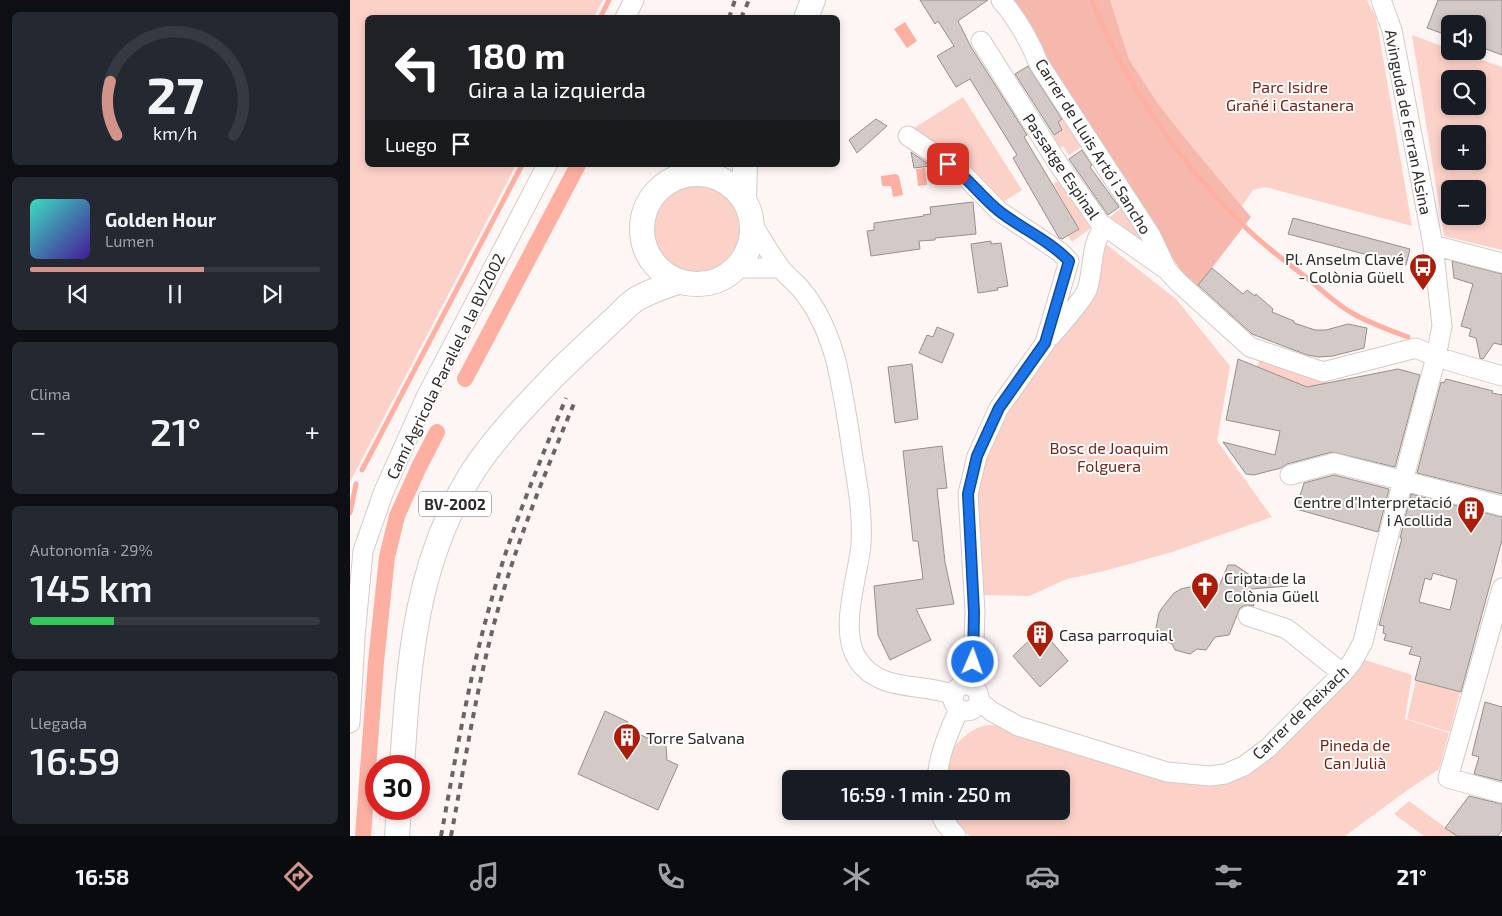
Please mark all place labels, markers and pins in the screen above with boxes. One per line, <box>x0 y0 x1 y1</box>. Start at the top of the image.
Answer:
pin <box>927 143 969 185</box>
place label: Pl. Anselm Clavé - Colònia Güell <box>1285 249 1404 286</box>
bus stop icon: Pl. Anselm Clavé - Colònia Güell <box>1408 252 1438 291</box>
place label: Centre d'Interpretació i Acollida <box>1294 492 1452 529</box>
building icon: Centre d'Interpretació i Acollida <box>1456 495 1486 534</box>
place label: Cripta de la Colònia Güell <box>1224 568 1319 605</box>
church icon: Cripta de la Colònia Güell <box>1190 571 1220 610</box>
building icon: Casa parroquial <box>1025 619 1055 658</box>
place label: Casa parroquial <box>1059 625 1173 644</box>
building icon: Torre Salvana <box>612 722 642 761</box>
place label: Torre Salvana <box>646 728 745 747</box>

